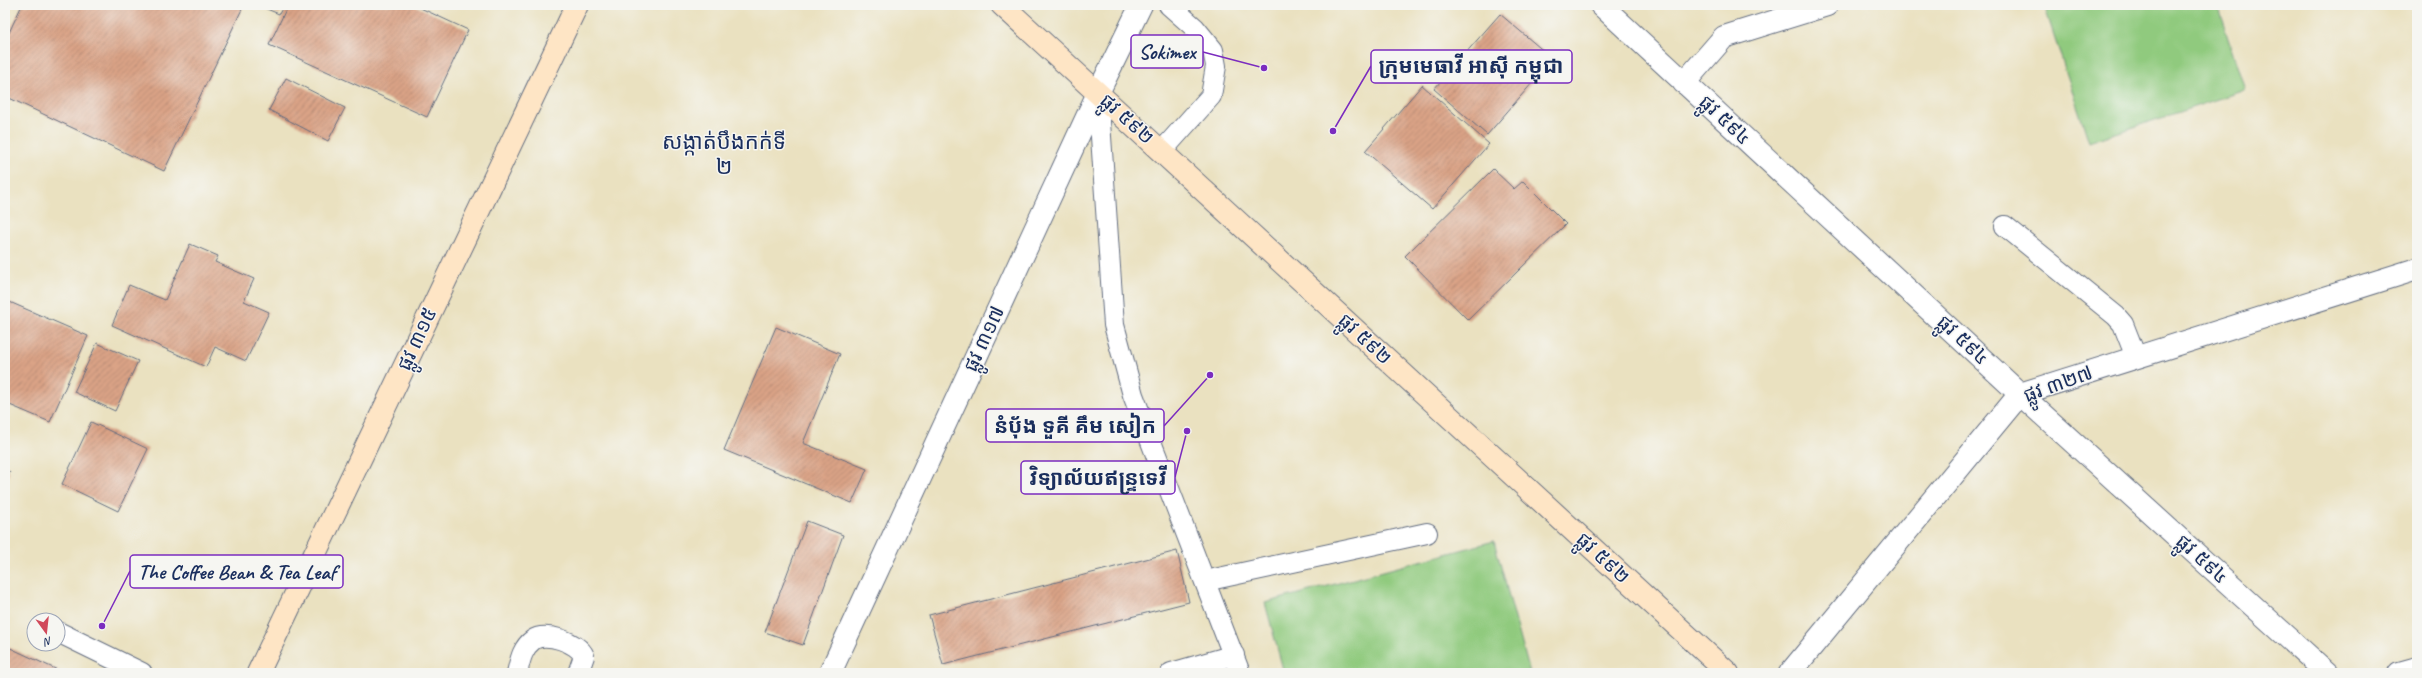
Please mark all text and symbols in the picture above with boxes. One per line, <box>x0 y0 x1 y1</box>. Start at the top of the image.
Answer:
callout: Sokimex <box>1131 35 1203 68</box>
text: Sokimex <box>1139 39 1197 65</box>
callout: ក្រុមមេធាវី អាស៊ី កម្ពុជា <box>1371 50 1572 83</box>
text: ក្រុមមេធាវី អាស៊ី កម្ពុជា <box>1379 52 1563 84</box>
street label: ផ្លូវ ៥៩២ <box>1091 88 1159 154</box>
street label: ផ្លូវ ៥៩៤ <box>1690 90 1756 155</box>
district label: សង្កាត់បឹងកក់ទី ២ <box>662 128 786 181</box>
street label: ផ្លូវ ៣១៧ <box>958 302 1015 378</box>
street label: ផ្លូវ ៣១៥ <box>392 303 448 377</box>
street label: ផ្លូវ ៥៩២ <box>1329 308 1397 374</box>
street label: ផ្លូវ ៥៩៤ <box>1928 310 1994 375</box>
street label: ផ្លូវ ៣២៧ <box>2020 360 2098 414</box>
callout: នំប៉័ង ទួគី គឹម សៀក <box>986 409 1164 442</box>
text: នំប៉័ង ទួគី គឹម សៀក <box>994 412 1156 439</box>
callout: វិទ្យាល័យឥន្រ្ទទេវី <box>1021 461 1175 494</box>
text: វិទ្យាល័យឥន្រ្ទទេវី <box>1029 464 1167 495</box>
street label: ផ្លូវ ៥៩២ <box>1567 527 1635 593</box>
street label: ផ្លូវ ៥៩៤ <box>2167 529 2233 593</box>
callout: The Coffee Bean & Tea Leaf <box>130 555 343 588</box>
text: The Coffee Bean & Tea Leaf <box>138 559 341 585</box>
north arrow <box>26 612 66 652</box>
text: N <box>41 634 54 650</box>

